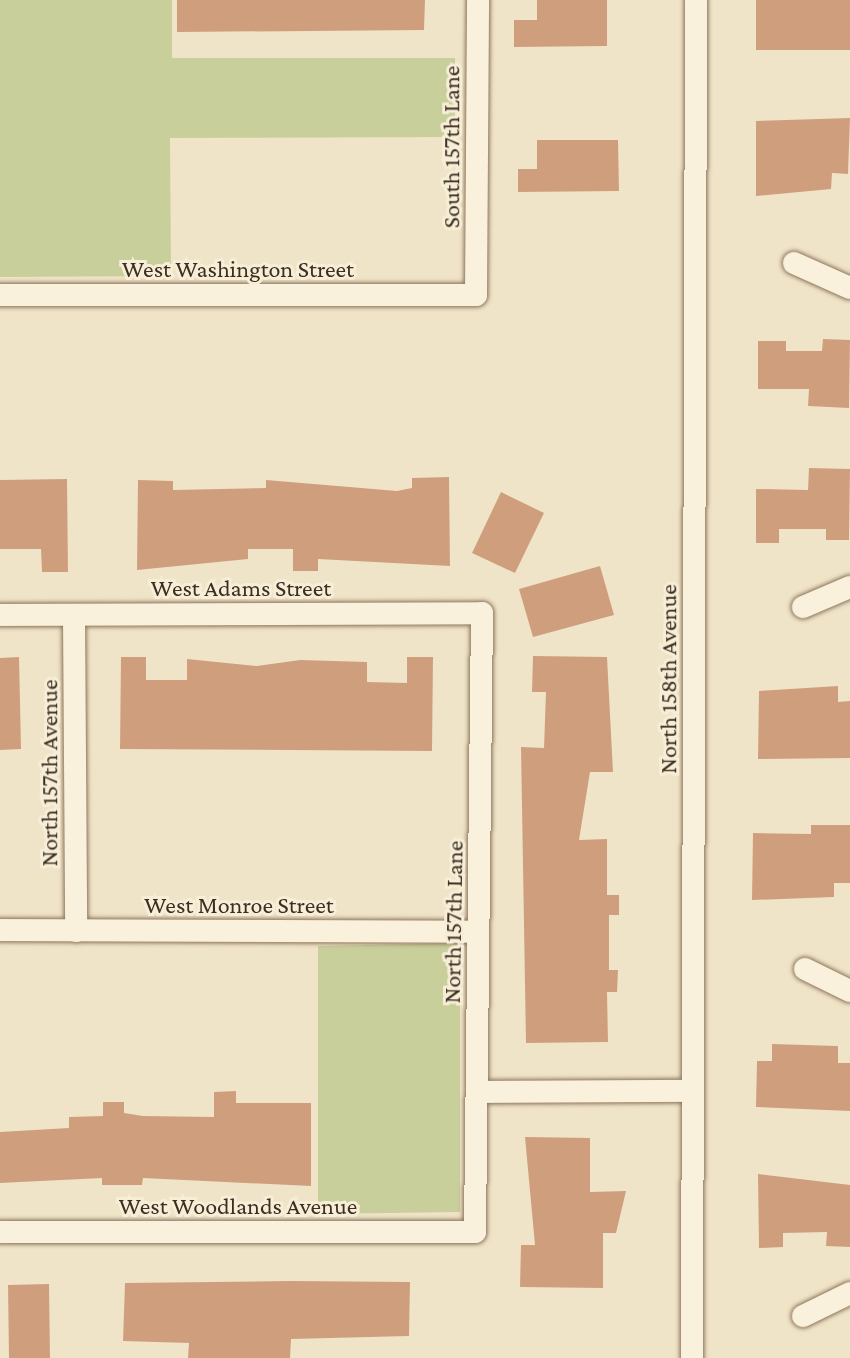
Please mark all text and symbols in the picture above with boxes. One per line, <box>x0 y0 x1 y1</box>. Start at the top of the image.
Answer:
street label: South 157th Lane <box>437 66 465 228</box>
street label: West Washington Street <box>122 255 354 283</box>
street label: West Adams Street <box>151 574 331 602</box>
street label: North 158th Avenue <box>654 584 682 774</box>
street label: North 157th Avenue <box>35 680 63 866</box>
street label: North 157th Lane <box>437 840 469 1004</box>
street label: West Monroe Street <box>144 891 334 919</box>
street label: West Woodlands Avenue <box>119 1192 357 1220</box>

